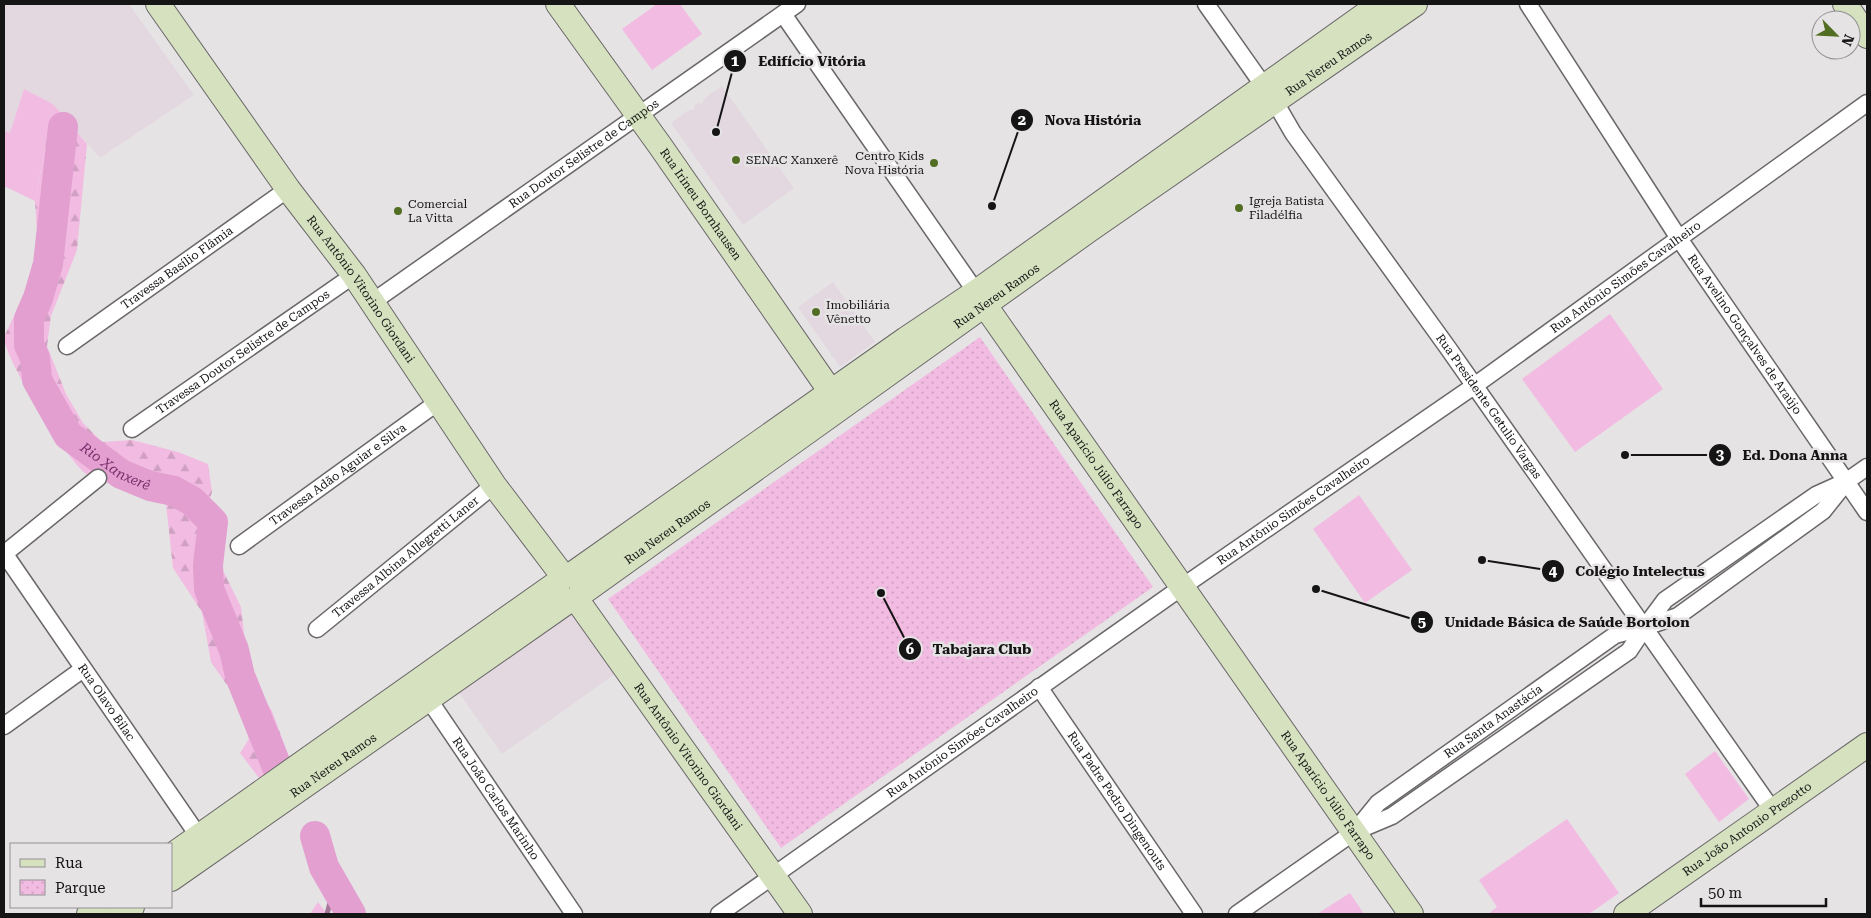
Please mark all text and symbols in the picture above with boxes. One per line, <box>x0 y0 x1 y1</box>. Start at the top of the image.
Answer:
north arrow <box>1811 10 1861 60</box>
street label: Rua Nereu Ramos <box>1283 29 1375 99</box>
text: N <box>1838 32 1857 49</box>
callout: Edifício Vitória <box>723 46 876 75</box>
text: 1 <box>731 52 740 70</box>
text: Edifício Vitória <box>758 53 867 69</box>
street label: Rua Doutor Selistre de Campos <box>506 96 662 211</box>
callout: Nova História <box>1010 105 1151 134</box>
text: 2 <box>1018 111 1026 129</box>
text: Nova História <box>1045 112 1142 128</box>
street label: Rua Irineu Bornhausen <box>657 146 745 263</box>
place label: Centro Kids Nova História <box>845 149 924 177</box>
place label: SENAC Xanxerê <box>746 153 839 167</box>
marker: SENAC Xanxerê <box>730 154 742 166</box>
marker: Centro Kids Nova História <box>928 157 940 169</box>
place label: Igreja Batista Filadélfia <box>1249 194 1325 222</box>
place label: Comercial La Vitta <box>408 197 467 225</box>
marker: Igreja Batista Filadélfia <box>1233 202 1245 214</box>
marker: Comercial La Vitta <box>392 205 404 217</box>
street label: Rua Antônio Vitorino Giordani <box>304 213 418 366</box>
street label: Rua Antônio Simões Cavalheiro <box>1547 218 1703 336</box>
street label: Travessa Basílio Flâmia <box>118 223 236 312</box>
street label: Rua Avelino Gonçalves de Araújo <box>1685 251 1805 417</box>
street label: Rua Nereu Ramos <box>951 261 1042 331</box>
street label: Travessa Doutor Selistre de Campos <box>154 287 333 417</box>
place label: Imobiliária Vênetto <box>826 298 890 326</box>
marker: Imobiliária Vênetto <box>810 306 822 318</box>
street label: Rua Presidente Getulio Vargas <box>1433 331 1545 482</box>
street label: Rua Aparício Júlio Farrapo <box>1046 397 1146 532</box>
street label: Travessa Adão Aguiar e Silva <box>267 420 409 529</box>
water label: Rio Xanxerê <box>77 438 153 493</box>
callout: Ed. Dona Anna <box>1707 440 1857 469</box>
text: 3 <box>1716 446 1725 464</box>
text: Ed. Dona Anna <box>1742 447 1848 463</box>
street label: Rua Antônio Simões Cavalheiro <box>1214 453 1372 568</box>
street label: Travessa Albina Allegretti Laner <box>329 493 481 621</box>
street label: Rua Nereu Ramos <box>622 496 713 567</box>
callout: Colégio Intelectus <box>1540 557 1715 586</box>
text: 4 <box>1549 562 1558 580</box>
text: Colégio Intelectus <box>1575 563 1705 579</box>
callout: Unidade Básica de Saúde Bortolon <box>1409 607 1699 636</box>
text: 5 <box>1418 613 1426 631</box>
text: Unidade Básica de Saúde Bortolon <box>1444 614 1690 630</box>
callout: Tabajara Club <box>898 635 1042 664</box>
text: 6 <box>906 640 915 658</box>
text: Tabajara Club <box>933 641 1031 657</box>
street label: Rua Olavo Bilac <box>75 661 138 744</box>
street label: Rua Antônio Vitorino Giordani <box>631 680 745 833</box>
street label: Rua Santa Anastácia <box>1441 681 1545 761</box>
street label: Rua Antônio Simões Cavalheiro <box>884 684 1041 800</box>
street label: Rua Aparício Júlio Farrapo <box>1278 728 1378 863</box>
street label: Rua Padre Pedro Dingenouts <box>1065 729 1169 873</box>
street label: Rua Nereu Ramos <box>287 730 379 800</box>
street label: Rua João Carlos Marinho <box>449 735 542 863</box>
street label: Rua João Antonio Prezotto <box>1680 779 1814 879</box>
legend <box>10 843 172 908</box>
text: Rua <box>55 854 83 872</box>
scale bar <box>1701 876 1826 908</box>
text: Parque <box>55 879 106 897</box>
text: 50 m <box>1708 884 1743 902</box>

